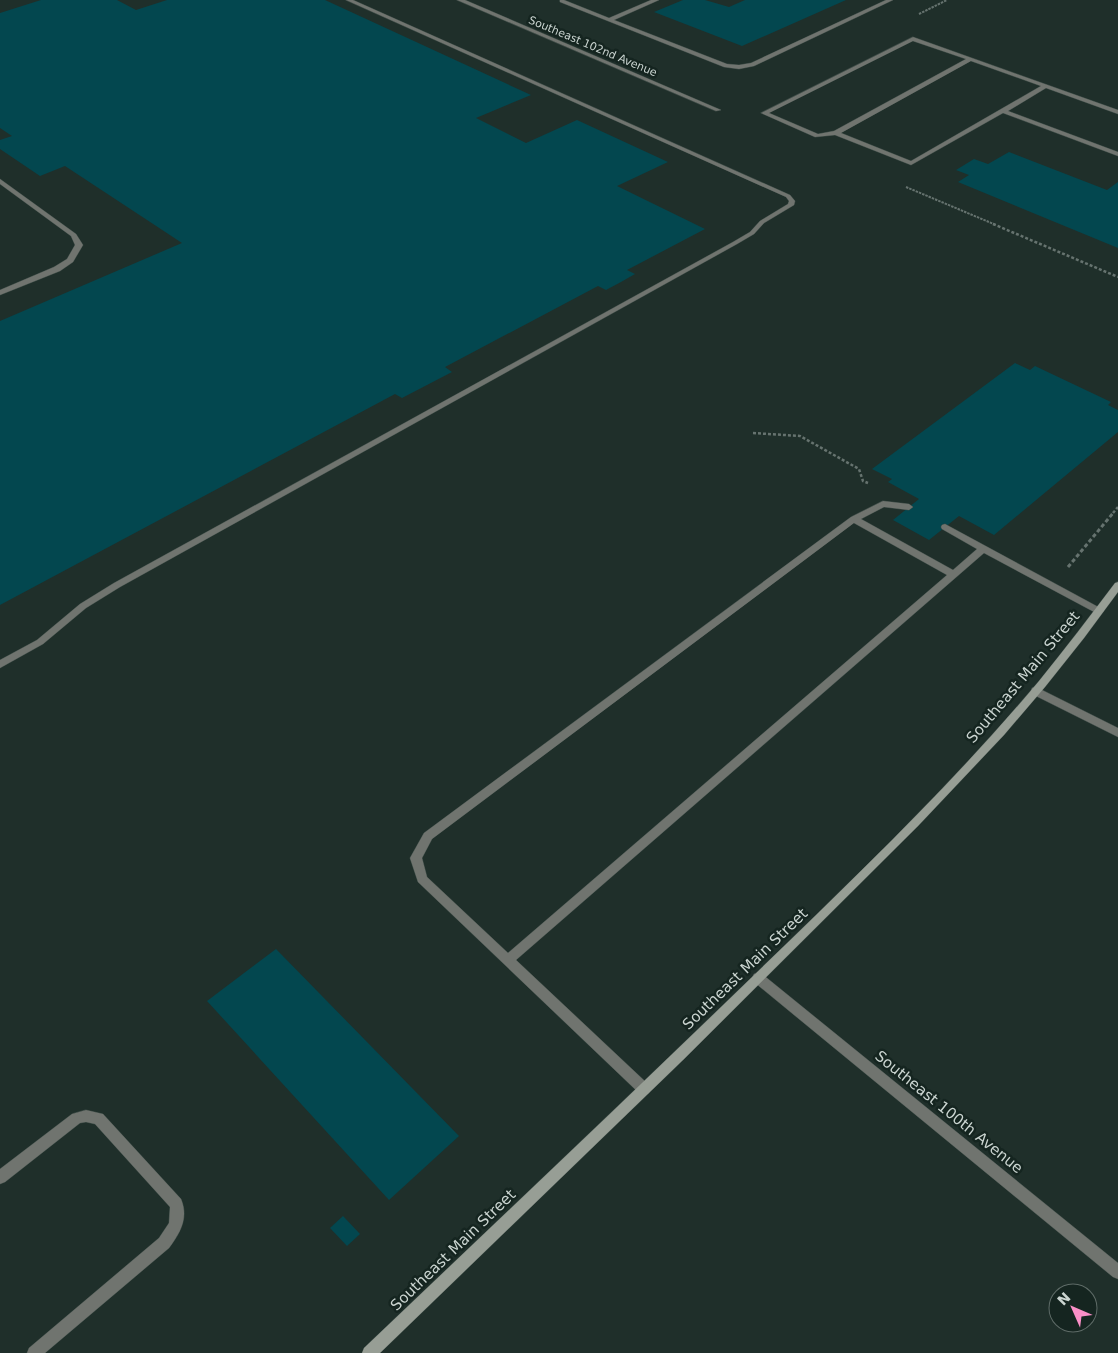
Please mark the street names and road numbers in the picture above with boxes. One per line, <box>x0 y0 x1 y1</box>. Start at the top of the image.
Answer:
street label: Southeast 102nd Avenue <box>527 13 659 80</box>
street label: Southeast Main Street <box>963 607 1084 747</box>
street label: Southeast Main Street <box>679 905 811 1033</box>
street label: Southeast 100th Avenue <box>871 1047 1027 1177</box>
street label: Southeast Main Street <box>387 1186 519 1314</box>

